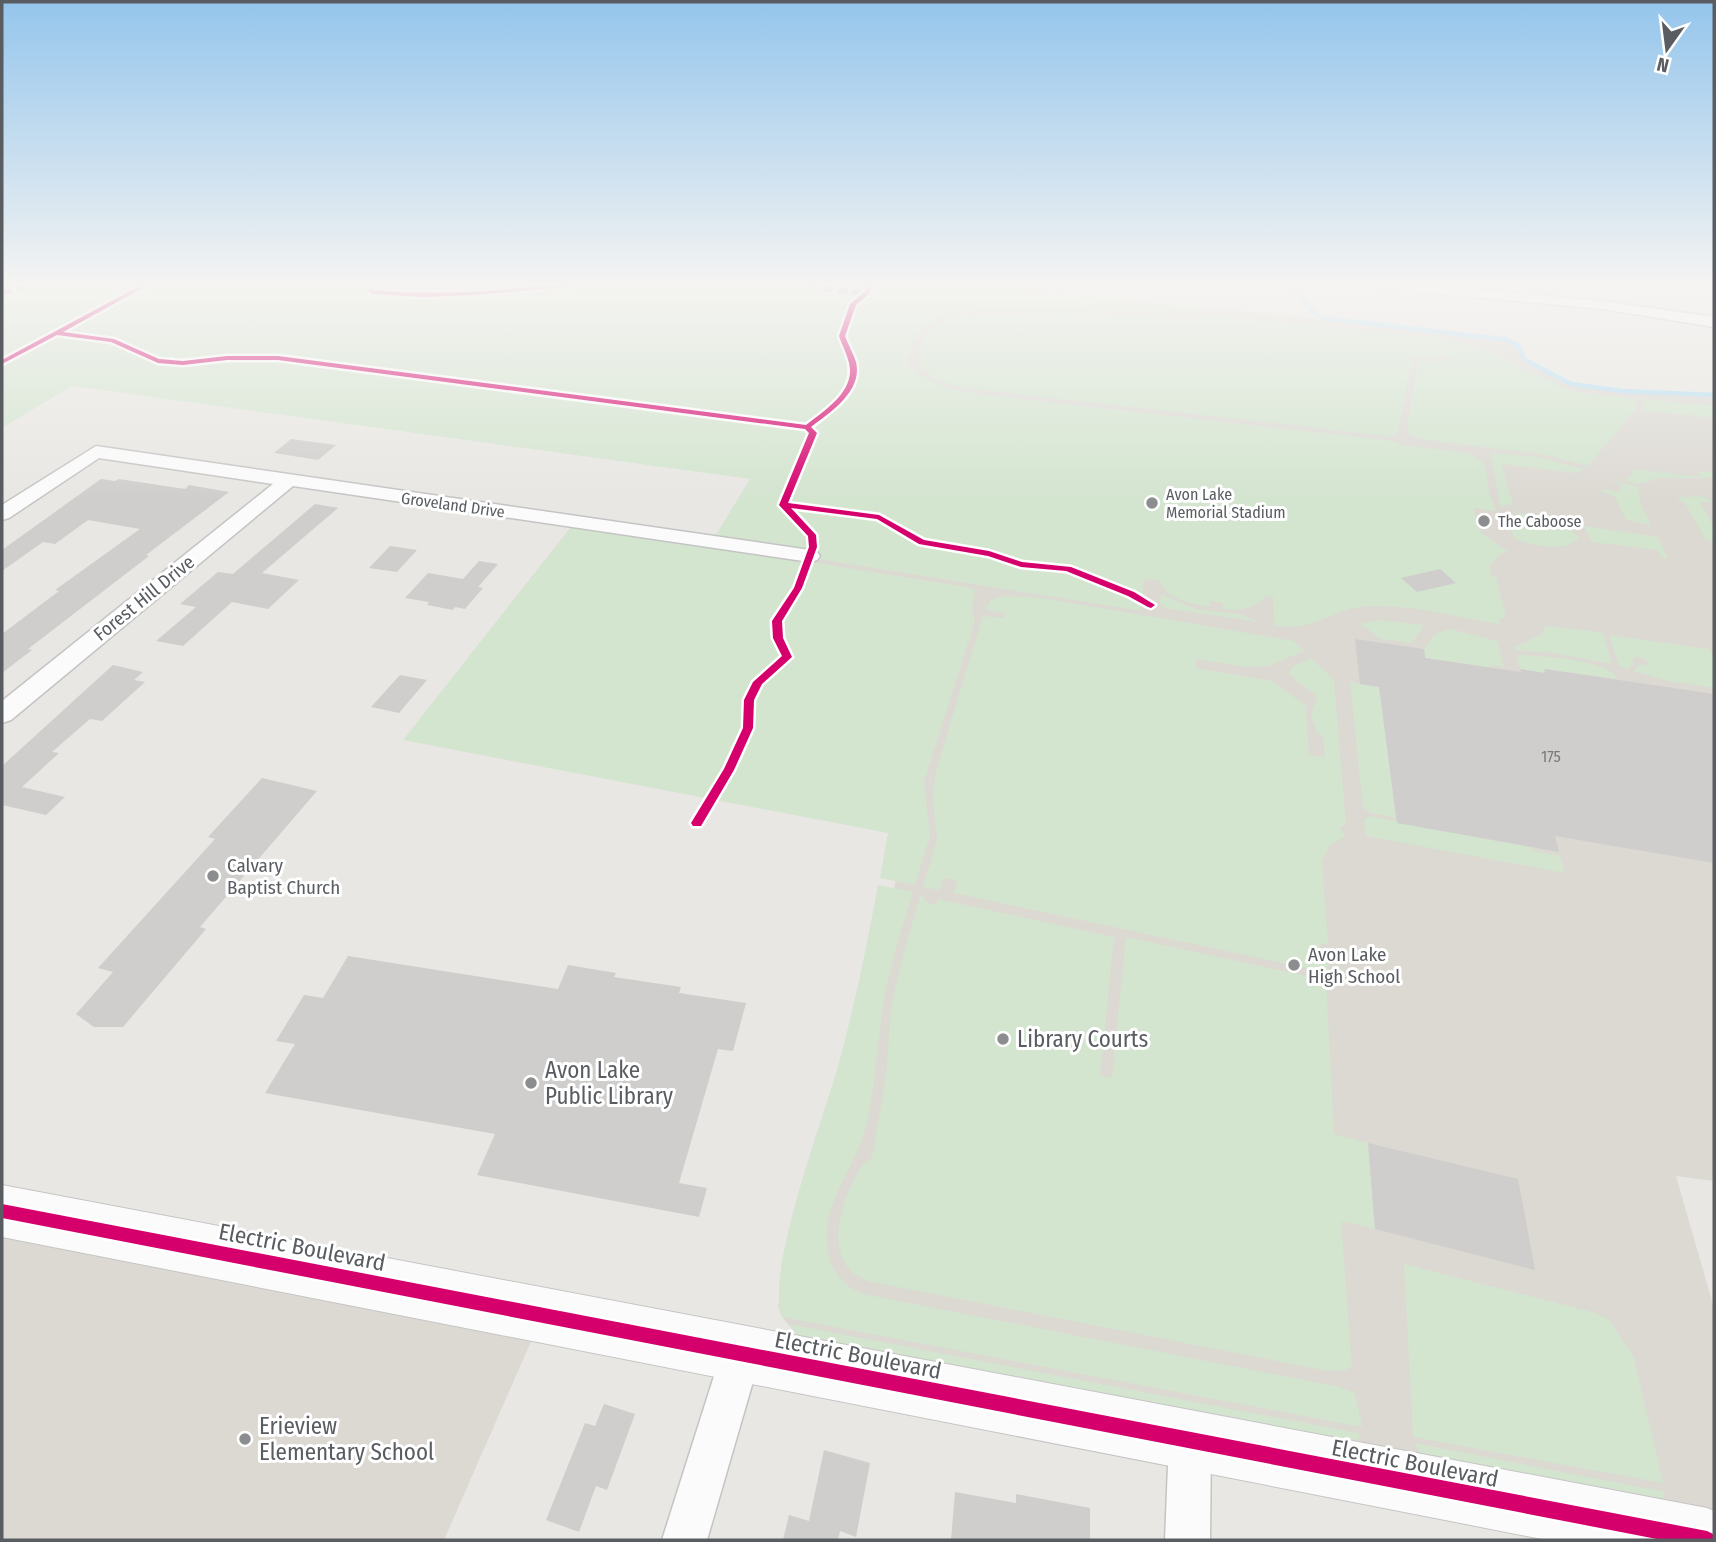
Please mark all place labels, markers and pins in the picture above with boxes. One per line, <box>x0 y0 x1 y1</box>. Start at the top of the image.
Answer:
place label: Avon Lake Memorial Stadium <box>1166 485 1285 522</box>
marker: Avon Lake Memorial Stadium <box>1144 495 1160 511</box>
place label: The Caboose <box>1498 512 1581 531</box>
marker: The Caboose <box>1476 513 1492 529</box>
place label: Calvary Baptist Church <box>227 854 340 899</box>
marker: Calvary Baptist Church <box>205 868 221 884</box>
place label: Avon Lake High School <box>1308 943 1400 988</box>
marker: Avon Lake High School <box>1286 957 1302 973</box>
place label: Library Courts <box>1017 1025 1148 1053</box>
marker: Library Courts <box>995 1031 1011 1047</box>
place label: Avon Lake Public Library <box>545 1056 674 1110</box>
marker: Avon Lake Public Library <box>523 1075 539 1091</box>
place label: Erieview Elementary School <box>259 1412 434 1466</box>
marker: Erieview Elementary School <box>237 1431 253 1447</box>

